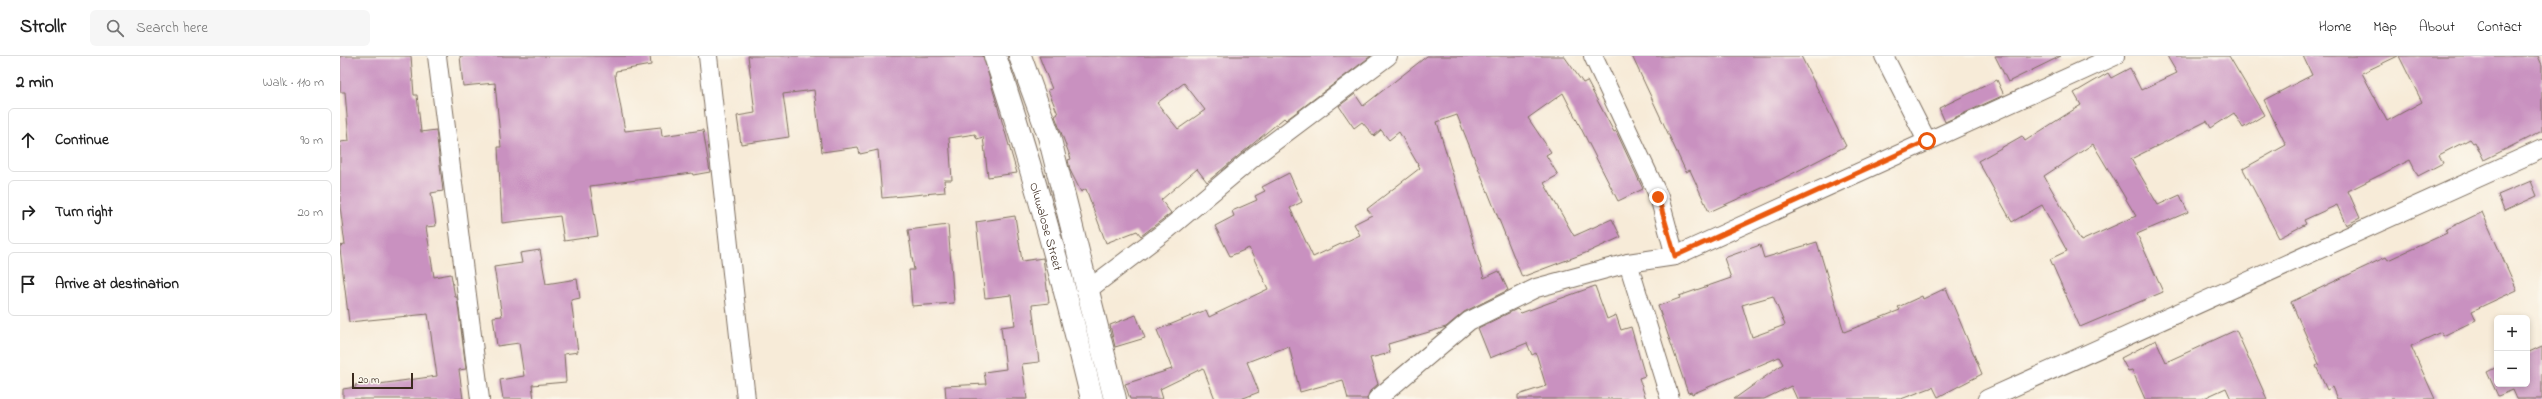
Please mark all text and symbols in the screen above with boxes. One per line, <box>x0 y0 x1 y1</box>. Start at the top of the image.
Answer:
search box <box>90 10 370 46</box>
text: Strollr <box>20 14 66 41</box>
icon: search <box>104 17 126 39</box>
text: Search here <box>136 17 208 39</box>
text: Home <box>2319 17 2351 38</box>
text: Map <box>2373 17 2397 38</box>
text: About <box>2419 17 2455 38</box>
text: Contact <box>2477 17 2522 38</box>
text: 2 min <box>16 70 53 95</box>
text: Walk · 110 m <box>263 73 324 92</box>
icon: ahead <box>17 129 39 151</box>
text: Continue <box>55 129 109 151</box>
text: 90 m <box>300 131 323 150</box>
route start <box>1918 132 1936 150</box>
street label: Oluwalose Street <box>1024 180 1067 274</box>
route end <box>1649 188 1667 206</box>
icon: right <box>17 201 39 223</box>
text: Turn right <box>55 201 113 223</box>
text: 20 m <box>298 203 323 222</box>
icon: arrive <box>17 273 39 295</box>
text: Arrive at destination <box>55 273 179 295</box>
map controls <box>2494 315 2530 387</box>
button: + <box>2494 315 2530 351</box>
button: − <box>2494 351 2530 387</box>
scale bar <box>352 371 413 390</box>
text: 20 m <box>358 372 380 388</box>

